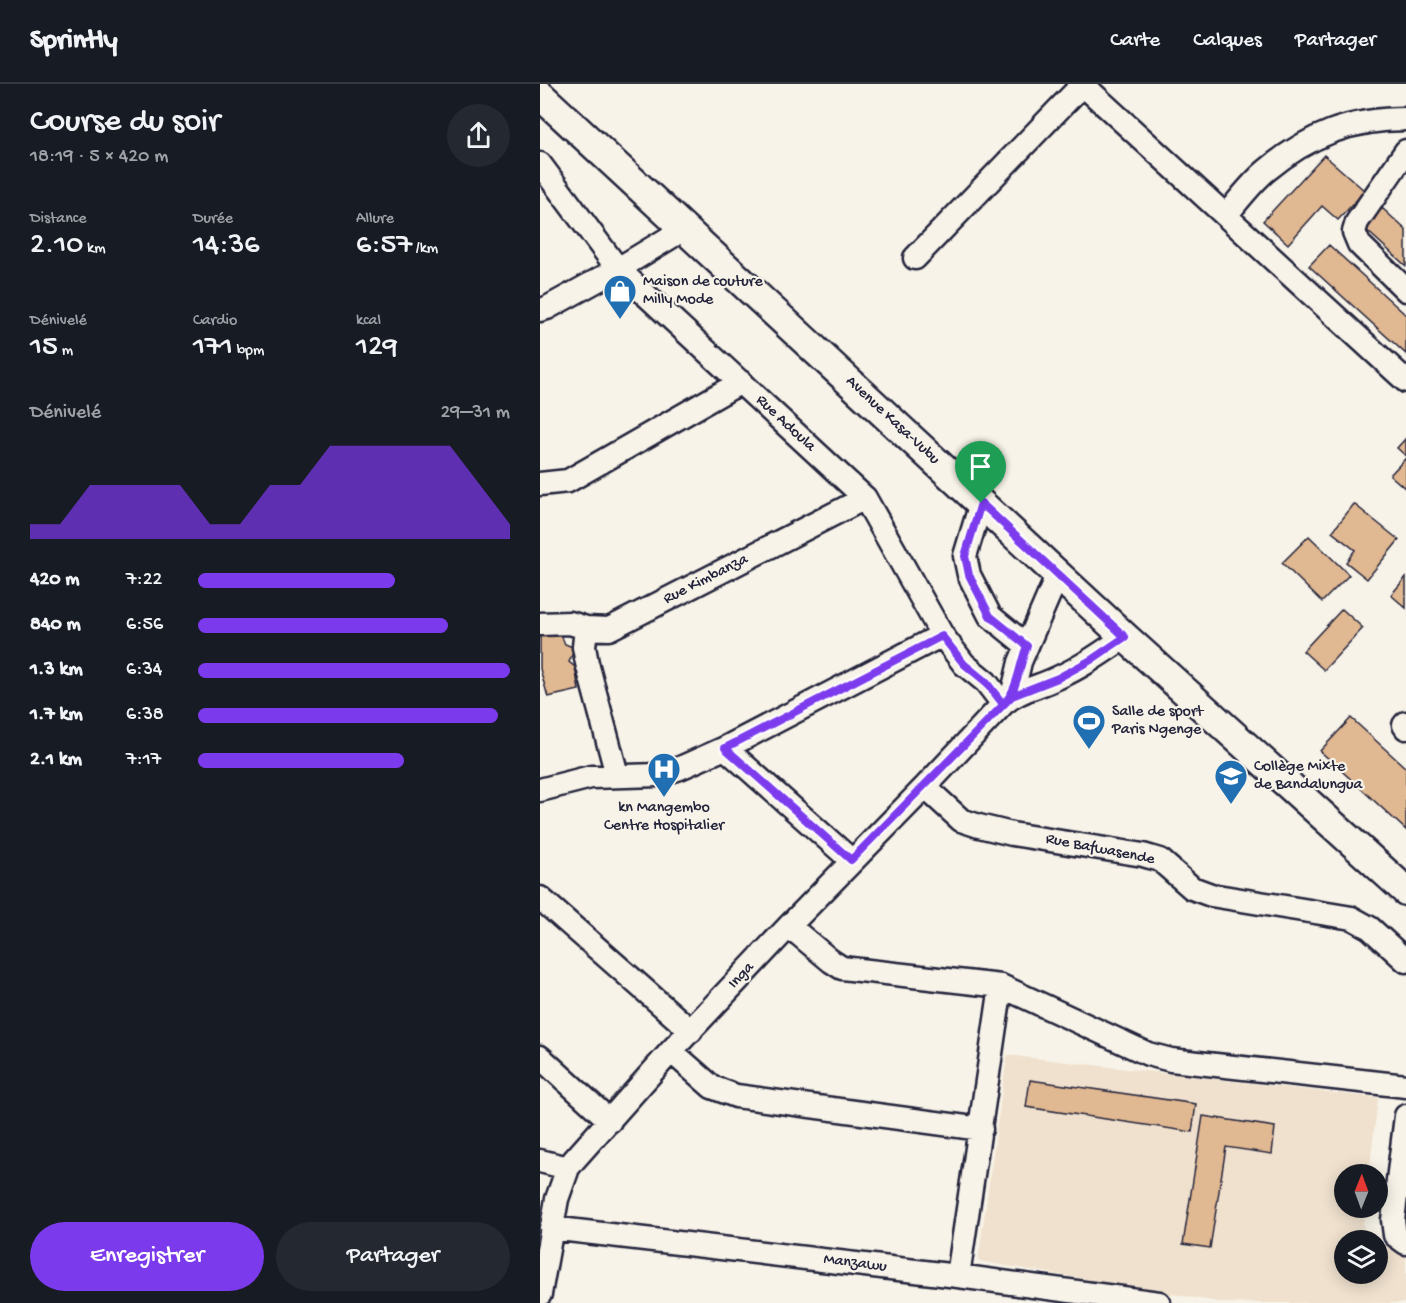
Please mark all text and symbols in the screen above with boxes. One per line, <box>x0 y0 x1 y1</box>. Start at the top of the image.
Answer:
text: Sprintly <box>30 25 117 58</box>
text: Carte <box>1110 29 1160 54</box>
text: Calques <box>1193 29 1262 54</box>
text: Partager <box>1295 29 1376 54</box>
text: Course du soir <box>30 104 220 142</box>
button: share <box>447 104 510 167</box>
text: 18:19 · 5 × 420 m <box>30 146 168 169</box>
text: Distance <box>30 210 87 229</box>
text: Durée <box>193 210 233 229</box>
text: Allure <box>356 210 394 229</box>
text: 2.10 <box>30 229 83 264</box>
text: 14:36 <box>193 229 260 264</box>
text: 6:57 <box>356 229 412 264</box>
text: km <box>83 240 106 259</box>
text: /km <box>412 240 438 259</box>
shop icon: Maison de couture Milly Mode <box>602 273 638 320</box>
place label: Maison de couture Milly Mode <box>643 273 763 310</box>
text: Dénivelé <box>30 312 87 331</box>
text: Cardio <box>193 312 237 331</box>
text: kcal <box>356 312 381 331</box>
text: 15 <box>30 331 58 366</box>
text: 171 <box>193 331 233 366</box>
text: 129 <box>356 331 398 366</box>
text: m <box>58 342 73 361</box>
text: bpm <box>233 342 264 361</box>
street label: Avenue Kasa-Vubu <box>841 373 943 470</box>
street label: Rue Adoula <box>751 391 820 457</box>
text: Dénivelé <box>30 402 101 425</box>
text: 29–31 m <box>441 402 510 425</box>
pin <box>955 441 1006 503</box>
icon: arrive <box>964 450 997 483</box>
street label: Rue Kimbanza <box>660 550 752 609</box>
text: 420 m <box>30 569 80 592</box>
text: 7:22 <box>126 569 162 592</box>
text: 840 m <box>30 614 81 637</box>
text: 6:56 <box>126 614 163 637</box>
text: 1.3 km <box>30 659 83 682</box>
text: 6:34 <box>126 659 162 682</box>
sports icon: Salle de sport Paris Ngenge <box>1071 703 1107 750</box>
place label: Salle de sport Paris Ngenge <box>1111 703 1205 740</box>
text: 1.7 km <box>30 704 83 727</box>
text: 6:38 <box>126 704 164 727</box>
text: 2.1 km <box>30 749 82 772</box>
text: 7:17 <box>126 749 161 772</box>
hospital icon: kn Mangembo Centre Hospitalier <box>646 751 682 798</box>
school or university icon: Collège Mixte de Bandalungua <box>1213 758 1249 805</box>
place label: Collège Mixte de Bandalungua <box>1254 758 1364 795</box>
place label: kn Mangembo Centre Hospitalier <box>604 799 725 836</box>
street label: Rue Bafwasende <box>1044 830 1157 870</box>
street label: Inga <box>725 958 760 993</box>
north arrow <box>1334 1164 1388 1218</box>
map controls <box>1334 1164 1388 1284</box>
button: Enregistrer <box>30 1222 264 1291</box>
button: Partager <box>276 1222 510 1291</box>
button: layers <box>1334 1230 1388 1284</box>
street label: Manzawu <box>822 1251 888 1277</box>

